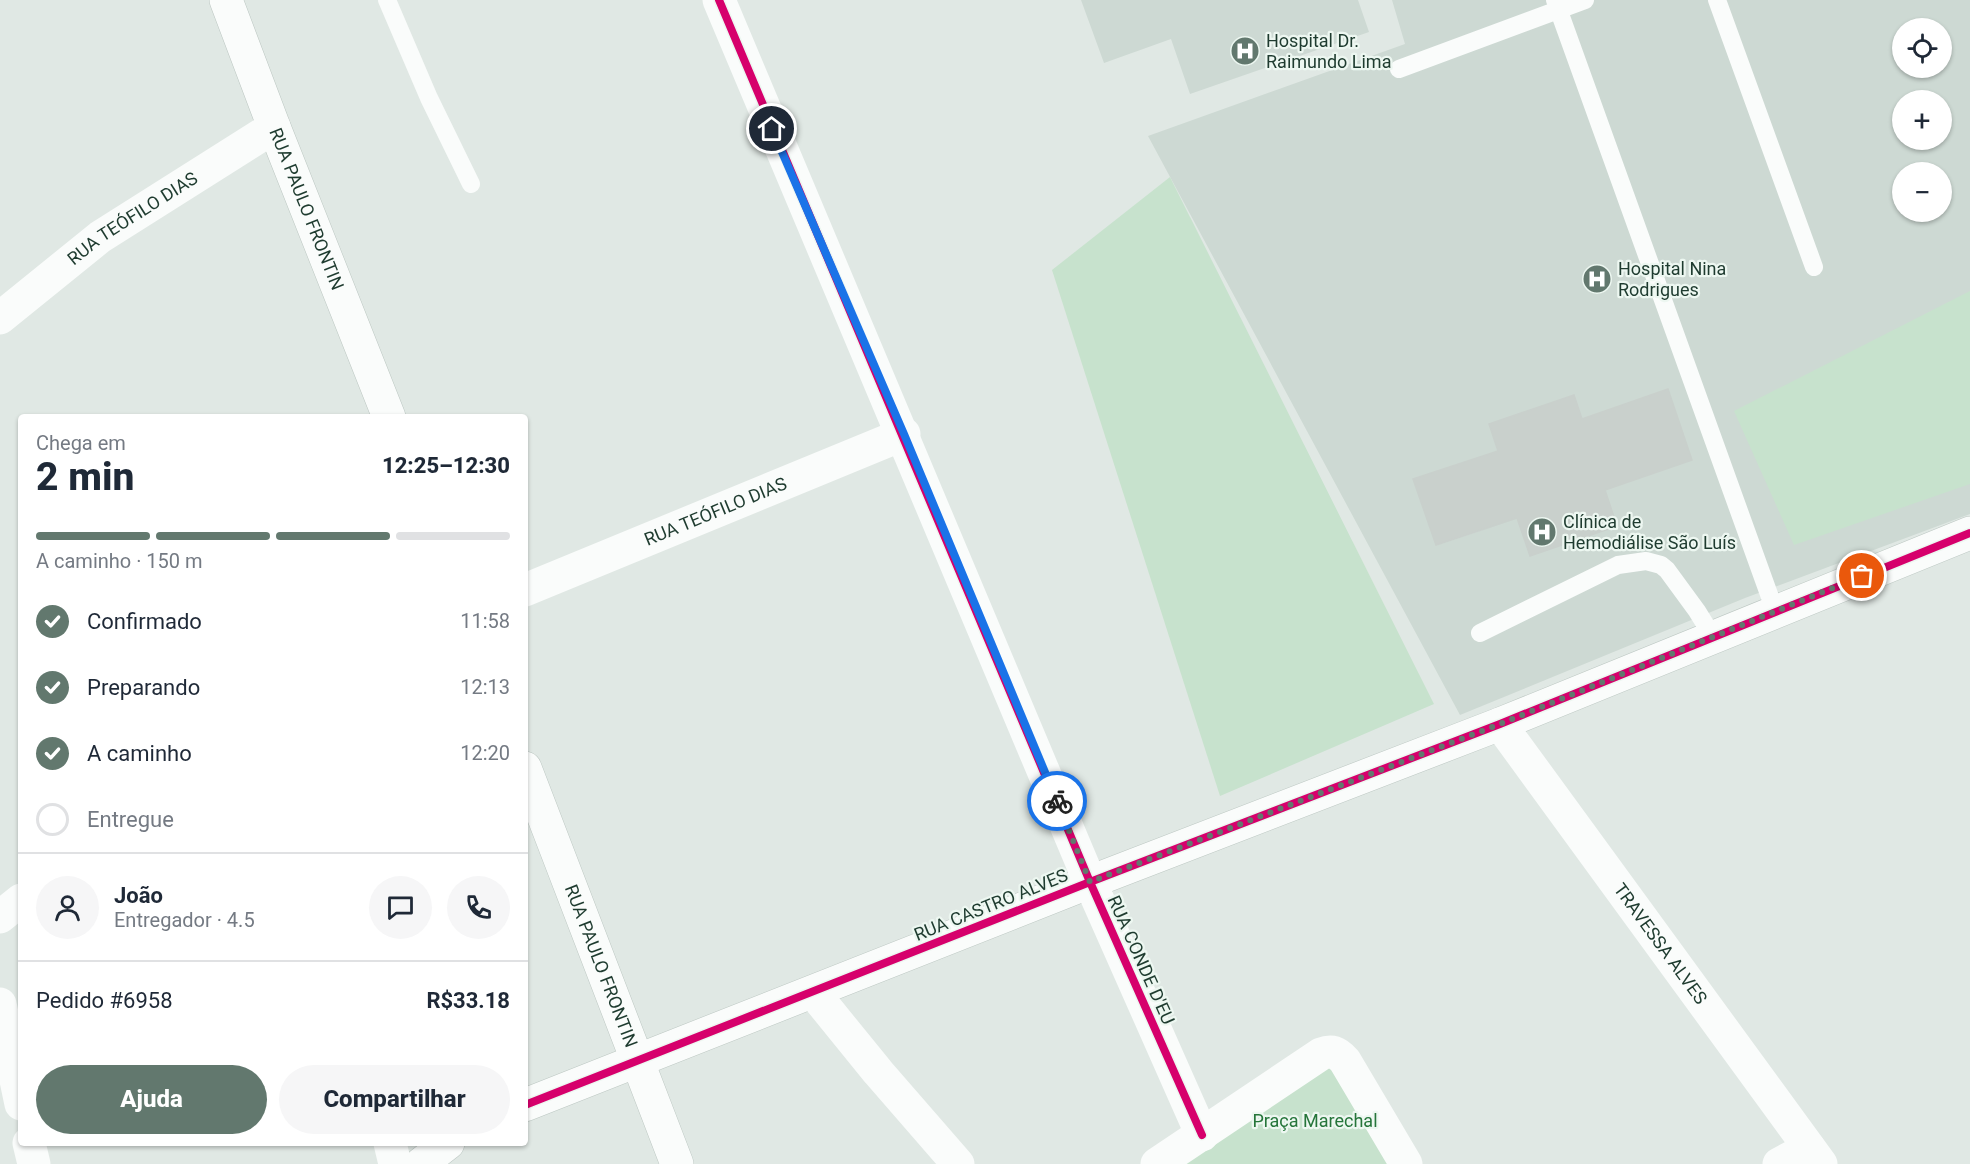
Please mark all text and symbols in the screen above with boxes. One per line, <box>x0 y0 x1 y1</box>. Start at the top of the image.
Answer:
map controls <box>1892 18 1952 222</box>
button: locate <box>1892 18 1952 78</box>
place label: Hospital Dr. Raimundo Lima <box>1266 30 1391 72</box>
hospital icon: Hospital Dr. Raimundo Lima <box>1229 35 1261 67</box>
button: + <box>1892 90 1952 150</box>
pin <box>746 103 797 154</box>
icon: home <box>755 112 788 145</box>
street label: RUA PAULO FRONTIN <box>265 125 349 293</box>
button: − <box>1892 162 1952 222</box>
street label: RUA TEÓFILO DIAS <box>63 167 201 269</box>
place label: Hospital Nina Rodrigues <box>1618 258 1726 300</box>
hospital icon: Hospital Nina Rodrigues <box>1581 263 1613 295</box>
text: Chega em <box>36 431 126 455</box>
text: 12:25–12:30 <box>382 453 510 478</box>
text: 2 min <box>36 454 134 500</box>
street label: RUA TEÓFILO DIAS <box>641 472 790 550</box>
place label: Clínica de Hemodiálise São Luís <box>1563 511 1736 553</box>
hospital icon: Clínica de Hemodiálise São Luís <box>1526 516 1558 548</box>
text: A caminho · 150 m <box>36 549 203 573</box>
pin <box>1836 550 1887 601</box>
icon: bag <box>1845 559 1878 592</box>
icon: check <box>36 605 69 638</box>
text: Confirmado <box>87 609 202 634</box>
text: 11:58 <box>460 609 510 633</box>
icon: check <box>36 671 69 704</box>
text: Preparando <box>87 675 200 700</box>
text: 12:13 <box>460 675 510 699</box>
icon: check <box>36 737 69 770</box>
text: A caminho <box>87 741 192 766</box>
text: 12:20 <box>460 741 510 765</box>
courier <box>1027 771 1087 831</box>
icon: bike <box>1041 785 1074 818</box>
text: Entregue <box>87 807 174 832</box>
street label: RUA CASTRO ALVES <box>911 864 1071 945</box>
button: person <box>36 876 99 939</box>
button: chat <box>369 876 432 939</box>
button: phone <box>447 876 510 939</box>
street label: TRAVESSA ALVES <box>1610 879 1712 1008</box>
street label: RUA PAULO FRONTIN <box>561 881 642 1050</box>
text: João <box>114 883 163 908</box>
street label: RUA CONDE D'EU <box>1104 892 1179 1028</box>
text: Entregador · 4.5 <box>114 908 255 932</box>
text: Pedido #6958 <box>36 988 173 1013</box>
text: R$33.18 <box>426 988 510 1013</box>
button: Ajuda <box>36 1065 267 1134</box>
button: Compartilhar <box>279 1065 510 1134</box>
park label: Praça Marechal <box>1252 1110 1378 1131</box>

